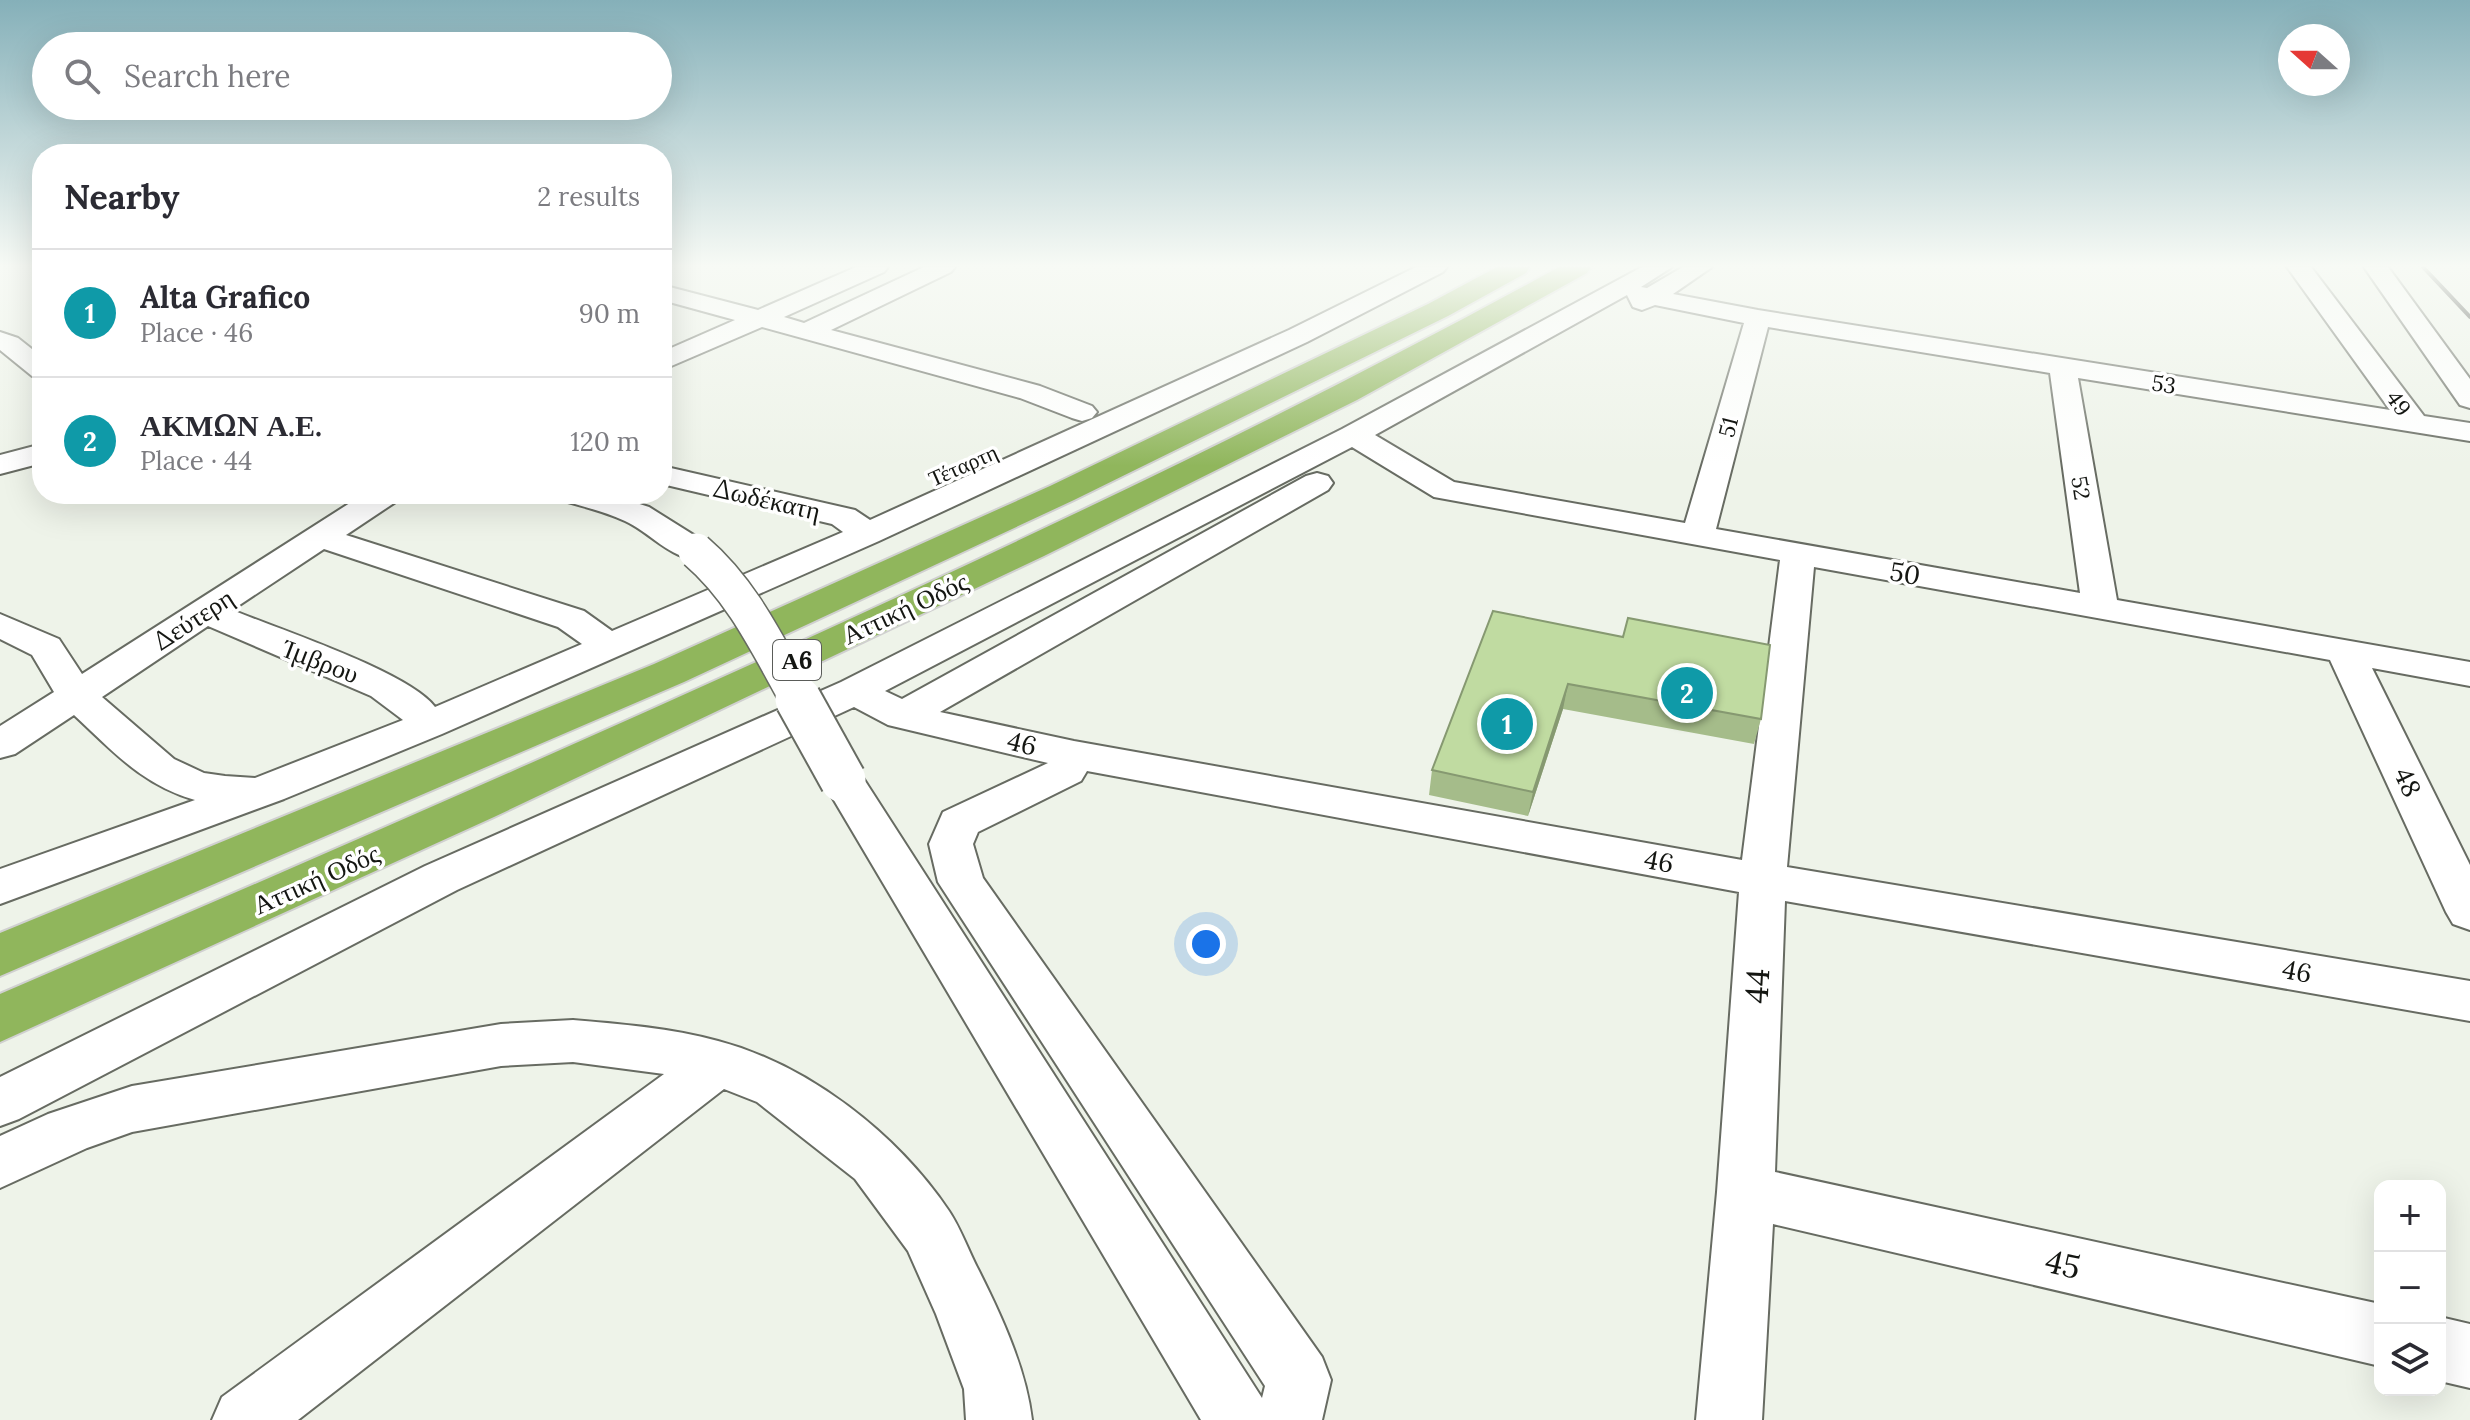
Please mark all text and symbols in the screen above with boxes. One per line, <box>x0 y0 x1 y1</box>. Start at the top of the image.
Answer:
north arrow <box>2278 24 2350 96</box>
search box <box>32 32 672 120</box>
icon: search <box>60 54 104 98</box>
text: Search here <box>124 57 291 95</box>
text: Nearby <box>64 175 180 218</box>
text: 2 results <box>537 180 640 213</box>
text: Alta Grafico <box>140 278 310 316</box>
text: 1 <box>85 297 95 330</box>
text: 90 m <box>579 297 640 330</box>
text: Place · 46 <box>140 316 253 349</box>
street label: 53 <box>2150 368 2178 400</box>
street label: 49 <box>2380 385 2418 421</box>
text: ΑΚΜΩΝ Α.Ε. <box>140 406 322 444</box>
street label: 51 <box>1712 414 1744 440</box>
text: 2 <box>83 425 97 458</box>
text: 120 m <box>570 425 640 458</box>
street label: Τέταρτη <box>924 437 1002 493</box>
text: Place · 44 <box>140 444 252 477</box>
street label: Δωδέκατη <box>710 471 824 527</box>
street label: 52 <box>2065 474 2097 502</box>
street label: 50 <box>1887 554 1923 592</box>
street label: Αττική Οδός <box>837 564 974 651</box>
street label: Δεύτερη <box>146 581 240 657</box>
street label: Ίμβρου <box>277 631 364 691</box>
road number: Α6 <box>773 640 821 680</box>
pin: 2 <box>1661 663 1713 723</box>
pin: 1 <box>1481 694 1533 754</box>
street label: 46 <box>1004 724 1040 762</box>
street label: 48 <box>2387 762 2429 802</box>
street label: Αττική Οδός <box>248 836 385 921</box>
street label: 46 <box>1642 842 1676 880</box>
your location <box>1186 924 1226 964</box>
street label: 46 <box>2280 952 2314 990</box>
street label: 44 <box>1736 968 1778 1004</box>
map controls <box>2374 1180 2446 1396</box>
button: + <box>2374 1180 2446 1252</box>
street label: 45 <box>2041 1240 2085 1288</box>
button: − <box>2374 1252 2446 1324</box>
button: layers <box>2374 1324 2446 1396</box>

